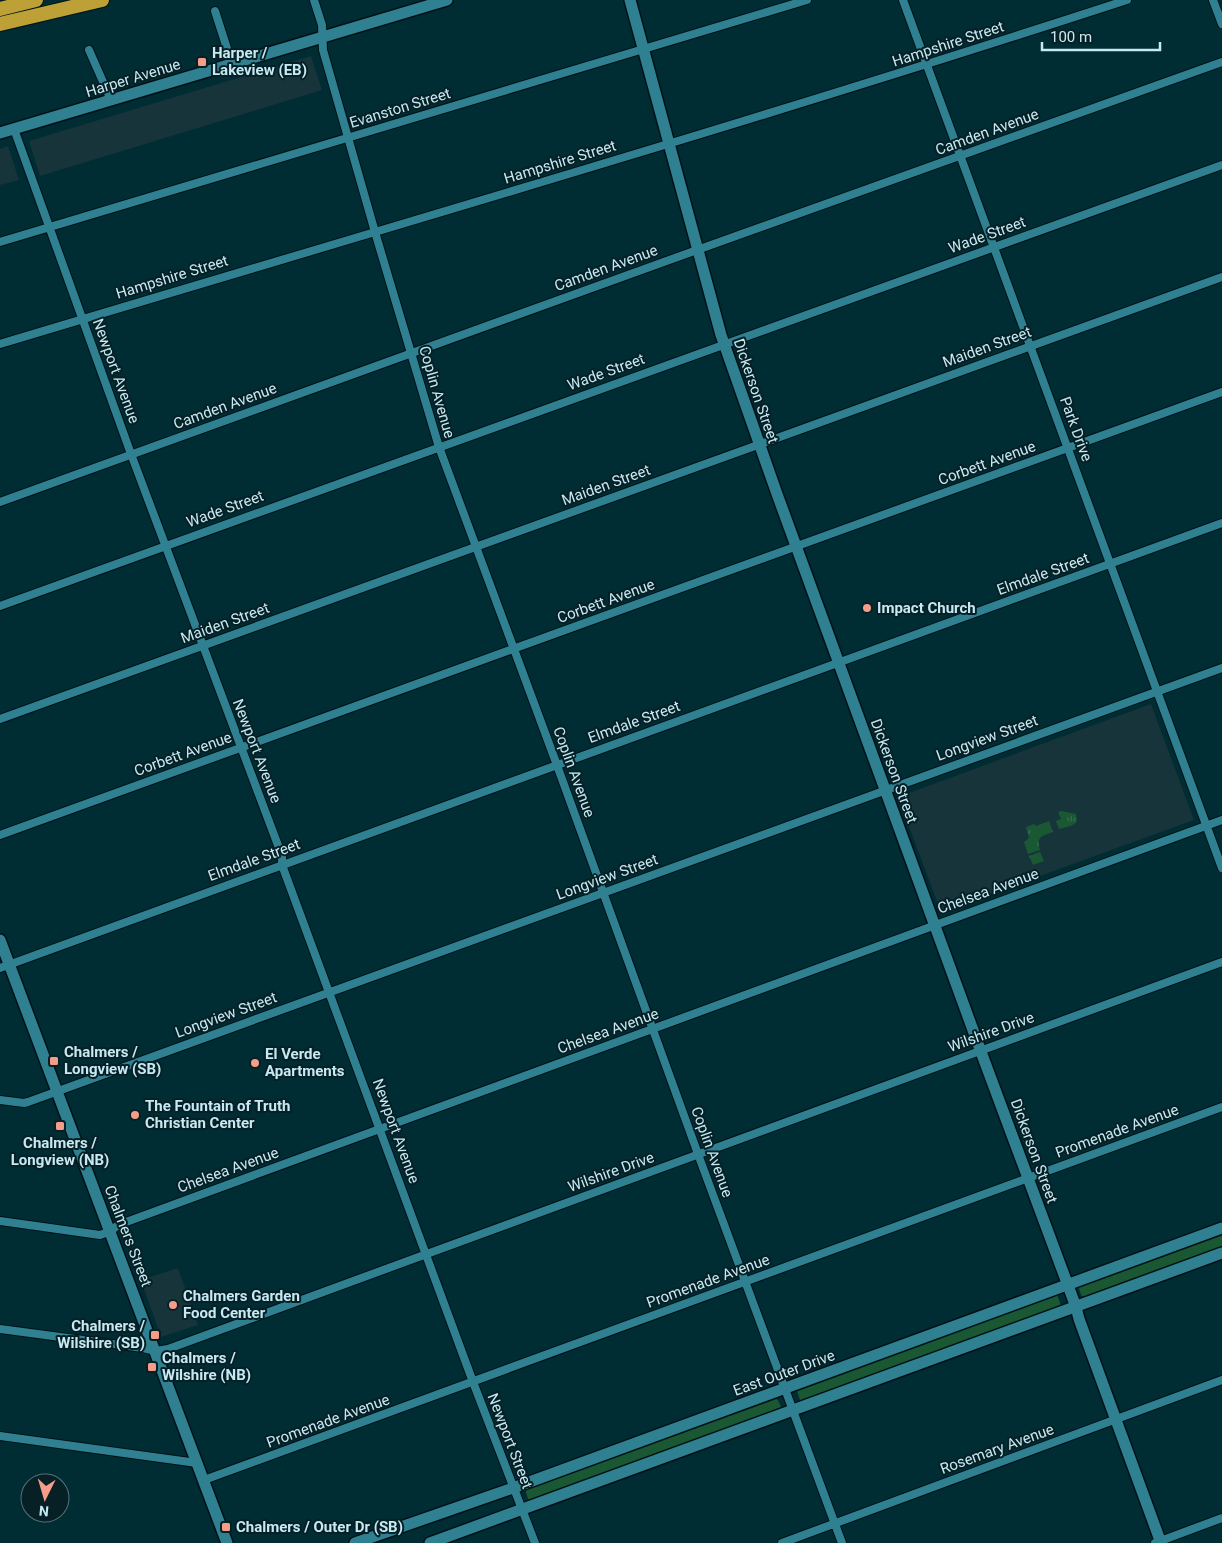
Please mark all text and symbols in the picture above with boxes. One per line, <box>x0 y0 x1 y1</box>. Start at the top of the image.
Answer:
street label: Hampshire Street <box>890 17 1006 71</box>
scale bar <box>1042 20 1160 52</box>
text: 100 m <box>1050 28 1092 46</box>
place label: Harper / Lakeview (EB) <box>212 44 307 79</box>
street label: Harper Avenue <box>83 55 183 101</box>
marker: Harper / Lakeview (EB) <box>196 56 208 68</box>
street label: Evanston Street <box>347 84 453 132</box>
street label: Camden Avenue <box>933 105 1041 159</box>
street label: Hampshire Street <box>502 136 618 188</box>
street label: Wade Street <box>946 213 1028 257</box>
street label: Camden Avenue <box>552 241 660 295</box>
street label: Hampshire Street <box>114 251 230 303</box>
street label: Newport Avenue <box>89 316 143 426</box>
street label: Maiden Street <box>940 323 1034 371</box>
street label: Dickerson Street <box>730 336 782 446</box>
street label: Coplin Avenue <box>415 344 459 440</box>
street label: Wade Street <box>565 350 647 394</box>
street label: Camden Avenue <box>171 379 279 433</box>
street label: Park Drive <box>1056 394 1096 464</box>
street label: Corbett Avenue <box>936 437 1038 489</box>
street label: Maiden Street <box>559 461 653 509</box>
street label: Wade Street <box>184 487 266 531</box>
street label: Elmdale Street <box>994 549 1092 599</box>
street label: Corbett Avenue <box>555 575 657 627</box>
street label: Maiden Street <box>178 599 272 647</box>
place label: Impact Church <box>877 599 976 617</box>
marker: Impact Church <box>861 602 873 614</box>
street label: Newport Avenue <box>229 696 285 806</box>
street label: Elmdale Street <box>585 697 683 747</box>
street label: Longview Street <box>934 711 1040 765</box>
street label: Dickerson Street <box>867 716 921 826</box>
street label: Coplin Avenue <box>549 724 599 820</box>
street label: Corbett Avenue <box>132 728 234 780</box>
street label: Elmdale Street <box>205 835 303 885</box>
street label: Longview Street <box>554 850 660 904</box>
street label: Chelsea Avenue <box>935 864 1041 918</box>
street label: Longview Street <box>173 988 279 1042</box>
street label: Chelsea Avenue <box>555 1004 661 1058</box>
street label: Wilshire Drive <box>945 1008 1037 1056</box>
place label: Chalmers / Longview (SB) <box>64 1043 161 1078</box>
place label: El Verde Apartments <box>265 1045 345 1080</box>
marker: Chalmers / Longview (SB) <box>48 1055 60 1067</box>
marker: El Verde Apartments <box>249 1057 261 1069</box>
street label: Newport Avenue <box>369 1076 423 1186</box>
street label: Dickerson Street <box>1007 1096 1061 1206</box>
place label: The Fountain of Truth Christian Center <box>145 1097 290 1132</box>
street label: Promenade Avenue <box>1053 1100 1181 1162</box>
street label: Coplin Avenue <box>687 1104 737 1200</box>
marker: The Fountain of Truth Christian Center <box>129 1109 141 1121</box>
marker: Chalmers / Longview (NB) <box>54 1120 66 1132</box>
place label: Chalmers / Longview (NB) <box>11 1134 109 1169</box>
street label: Chelsea Avenue <box>175 1143 281 1197</box>
street label: Wilshire Drive <box>565 1148 657 1196</box>
street label: Chalmers Street <box>100 1183 156 1289</box>
street label: Promenade Avenue <box>644 1250 772 1312</box>
place label: Chalmers Garden Food Center <box>183 1287 300 1322</box>
marker: Chalmers Garden Food Center <box>167 1299 179 1311</box>
place label: Chalmers / Wilshire (SB) <box>57 1317 145 1352</box>
marker: Chalmers / Wilshire (SB) <box>149 1329 161 1341</box>
street label: East Outer Drive <box>731 1346 837 1400</box>
place label: Chalmers / Wilshire (NB) <box>162 1349 251 1384</box>
marker: Chalmers / Wilshire (NB) <box>146 1361 158 1373</box>
street label: Promenade Avenue <box>264 1390 392 1452</box>
street label: Newport Street <box>484 1391 536 1491</box>
street label: Rosemary Avenue <box>938 1420 1056 1478</box>
north arrow <box>20 1473 70 1523</box>
text: N <box>38 1503 49 1519</box>
place label: Chalmers / Outer Dr (SB) <box>236 1518 403 1536</box>
marker: Chalmers / Outer Dr (SB) <box>220 1521 232 1533</box>

